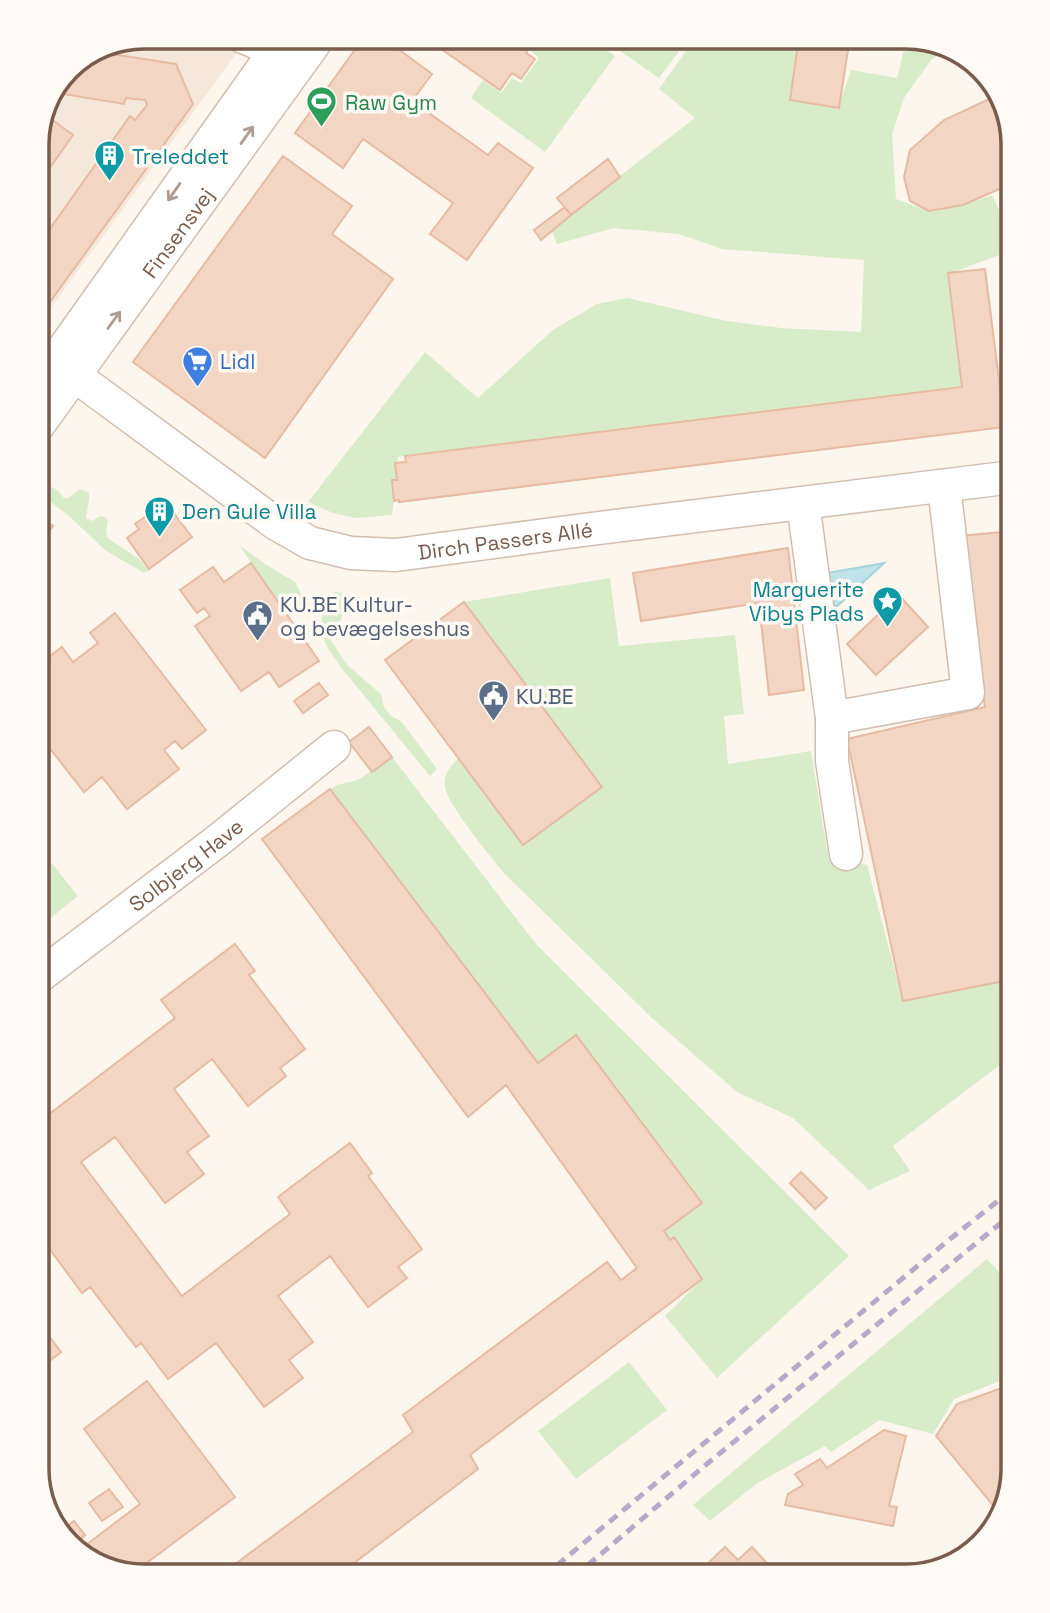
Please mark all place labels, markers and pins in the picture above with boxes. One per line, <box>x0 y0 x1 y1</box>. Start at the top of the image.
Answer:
sports icon: Raw Gym <box>305 85 339 129</box>
place label: Raw Gym <box>345 89 437 116</box>
building icon: Treleddet <box>92 139 126 183</box>
place label: Treleddet <box>132 143 229 170</box>
supermarket icon: Lidl <box>180 344 214 388</box>
place label: Lidl <box>220 348 255 375</box>
building icon: Den Gule Villa <box>142 494 176 538</box>
place label: Den Gule Villa <box>182 498 317 525</box>
place label: Marguerite Vibys Plads <box>749 576 864 627</box>
place icon: Marguerite Vibys Plads <box>870 584 904 628</box>
place label: KU.BE Kultur- og bevægelseshus <box>280 591 470 642</box>
public building icon: KU.BE Kultur- og bevægelseshus <box>240 599 274 643</box>
public building icon: KU.BE <box>476 679 510 723</box>
place label: KU.BE <box>516 683 573 710</box>

